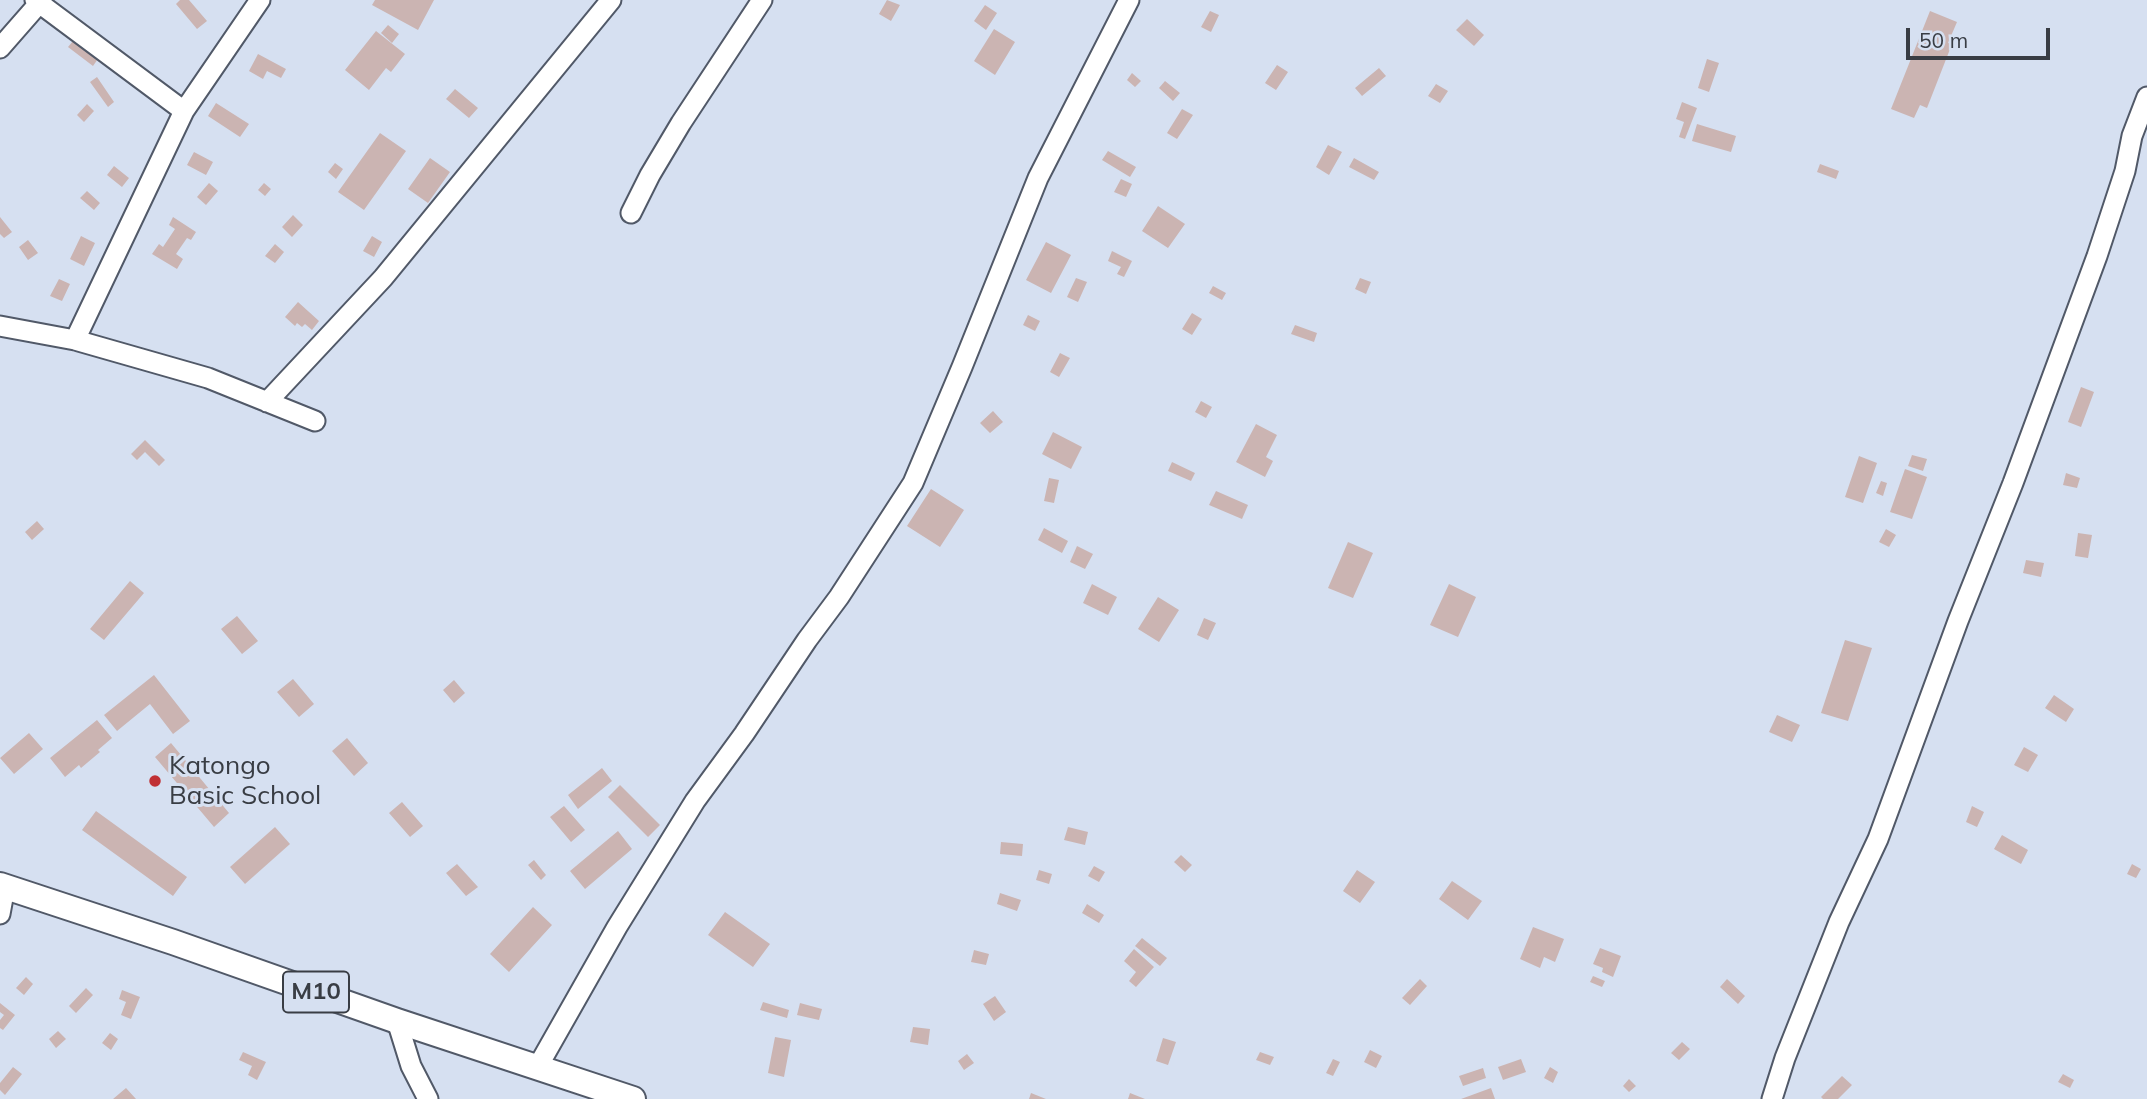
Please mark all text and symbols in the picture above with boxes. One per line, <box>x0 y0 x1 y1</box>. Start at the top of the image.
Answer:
scale bar <box>1909 14 2052 58</box>
text: 50 m <box>1919 27 1968 53</box>
place label: Katongo Basic School <box>169 750 321 812</box>
marker: Katongo Basic School <box>147 773 163 789</box>
road number: M10 <box>283 972 349 1012</box>

